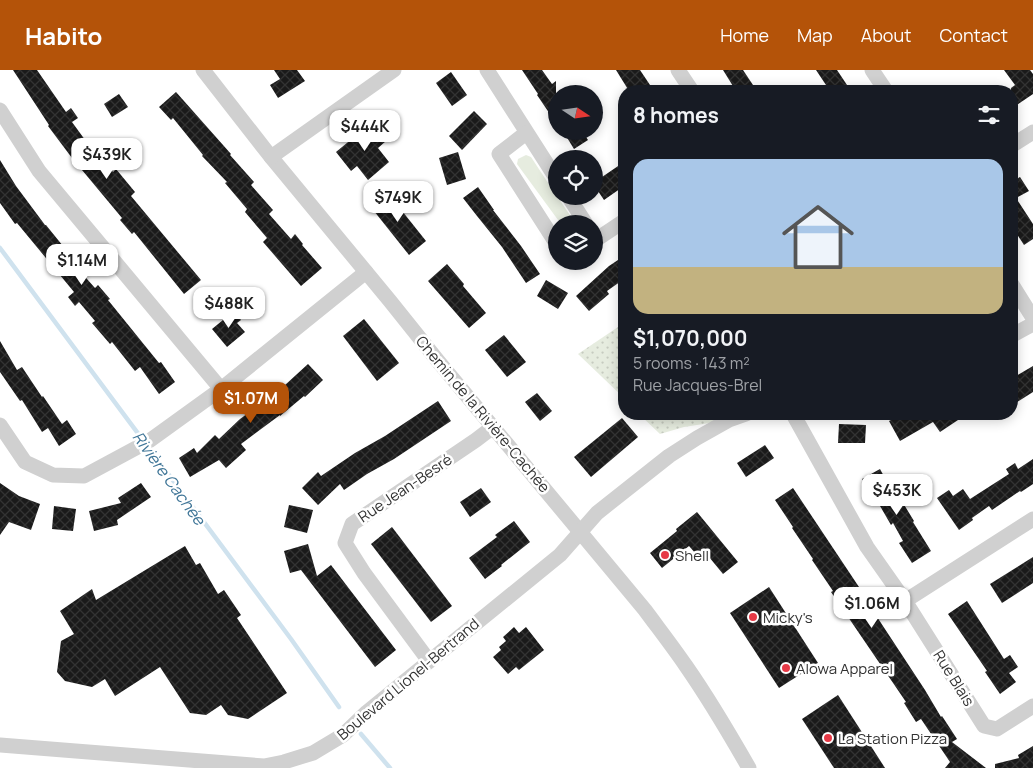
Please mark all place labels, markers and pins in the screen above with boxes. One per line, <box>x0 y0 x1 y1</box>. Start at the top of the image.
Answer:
pin: $444K <box>330 109 400 152</box>
pin: $439K <box>72 138 142 180</box>
pin: $749K <box>363 180 433 223</box>
pin: $1.14M <box>41 244 123 286</box>
pin: $488K <box>194 286 264 329</box>
pin: $1.07M <box>210 382 292 424</box>
pin: $453K <box>862 474 932 516</box>
place label: Shell <box>675 545 709 566</box>
marker: Shell <box>659 549 671 561</box>
pin: $1.06M <box>831 586 913 629</box>
place label: Micky's <box>763 607 813 628</box>
marker: Micky's <box>747 611 759 623</box>
place label: Alowa Apparel <box>796 658 893 679</box>
marker: Alowa Apparel <box>780 662 792 674</box>
place label: La Station Pizza <box>838 728 947 749</box>
marker: La Station Pizza <box>822 732 834 744</box>

